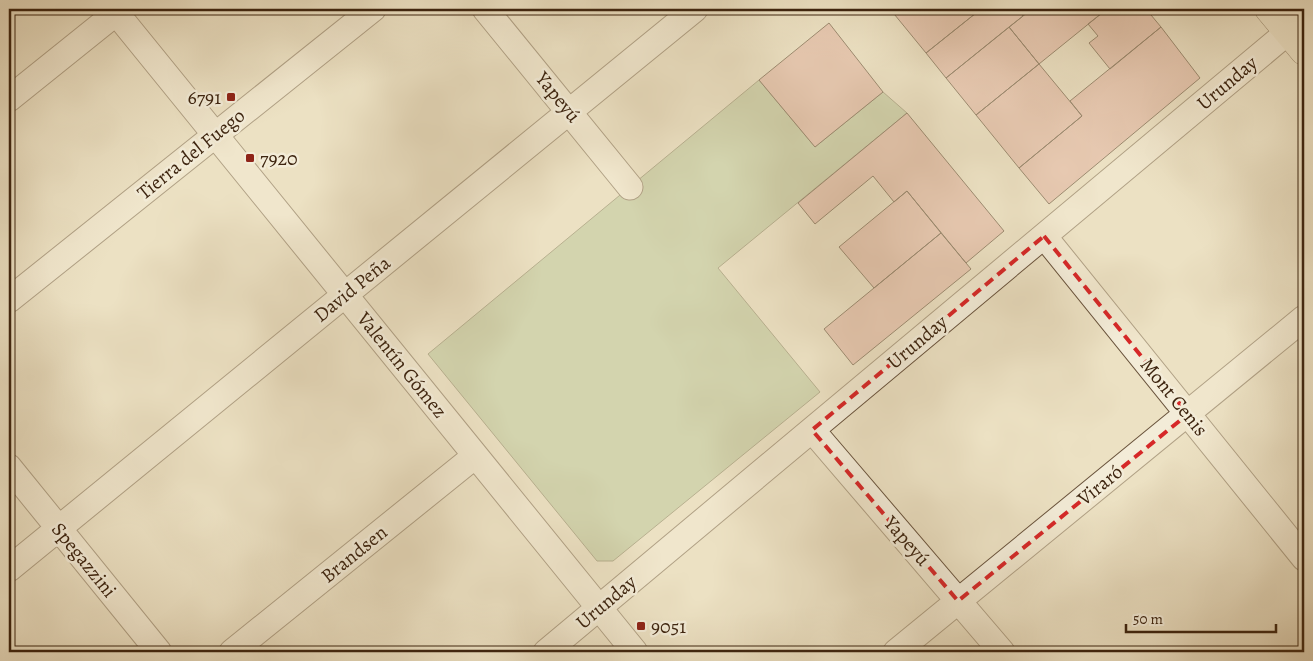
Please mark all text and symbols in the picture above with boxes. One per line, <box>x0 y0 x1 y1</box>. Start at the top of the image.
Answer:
street label: Urunday <box>1191 49 1264 116</box>
street label: Yapeyú <box>529 65 587 128</box>
place label: 6791 <box>187 84 221 111</box>
marker: 6791 <box>225 91 237 103</box>
street label: Tierra del Fuego <box>131 102 251 206</box>
place label: 7920 <box>260 145 298 172</box>
marker: 7920 <box>244 152 256 164</box>
street label: David Peña <box>308 249 397 328</box>
street label: Valentín Gómez <box>350 305 453 424</box>
street label: Urunday <box>881 308 954 375</box>
street label: Mont Cenis <box>1134 352 1214 442</box>
street label: Viraró <box>1071 458 1128 512</box>
street label: Yapeyú <box>877 509 936 572</box>
street label: Spegazzini <box>45 517 123 603</box>
street label: Brandsen <box>315 519 393 589</box>
street label: Urunday <box>570 568 643 635</box>
scale bar <box>1126 601 1276 633</box>
text: 50 m <box>1133 609 1163 629</box>
place label: 9051 <box>651 613 686 640</box>
marker: 9051 <box>635 620 647 632</box>

